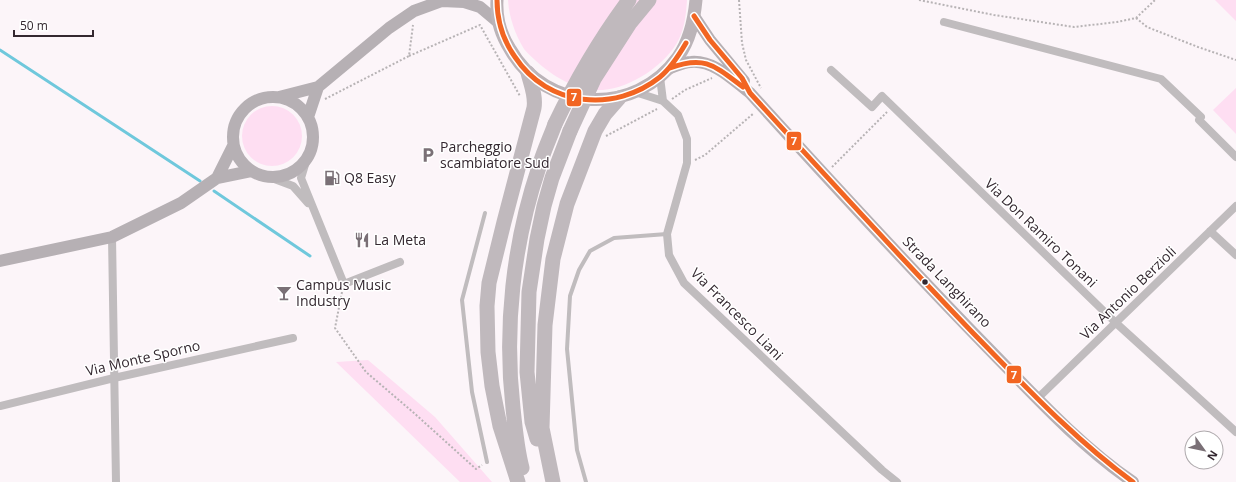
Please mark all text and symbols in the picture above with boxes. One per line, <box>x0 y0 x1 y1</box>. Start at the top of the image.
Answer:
scale bar <box>14 12 93 38</box>
text: 50 m <box>20 17 48 34</box>
line badge: 7 <box>566 88 582 107</box>
text: 7 <box>571 89 577 104</box>
line badge: 7 <box>786 131 802 151</box>
text: 7 <box>791 133 797 148</box>
place label: Parcheggio scambiatore Sud <box>440 137 549 172</box>
parking icon: Parcheggio scambiatore Sud <box>419 146 437 164</box>
place label: Q8 Easy <box>344 168 397 187</box>
fuel station icon: Q8 Easy <box>323 169 341 187</box>
street label: Via Don Ramiro Tonani <box>981 174 1102 291</box>
place label: La Meta <box>374 230 426 249</box>
restaurant icon: La Meta <box>353 231 371 249</box>
street label: Strada Langhirano <box>899 232 996 331</box>
street label: Via Antonio Berzioli <box>1076 242 1180 343</box>
street label: Via Francesco Liani <box>687 263 788 364</box>
place label: Campus Music Industry <box>296 275 391 310</box>
unlabelled marker <box>920 277 930 287</box>
bar icon: Campus Music Industry <box>275 284 293 302</box>
street label: Via Monte Sporno <box>84 335 202 380</box>
line badge: 7 <box>1006 365 1022 384</box>
text: 7 <box>1011 367 1017 382</box>
north arrow <box>1184 430 1224 470</box>
text: N <box>1204 448 1222 464</box>

